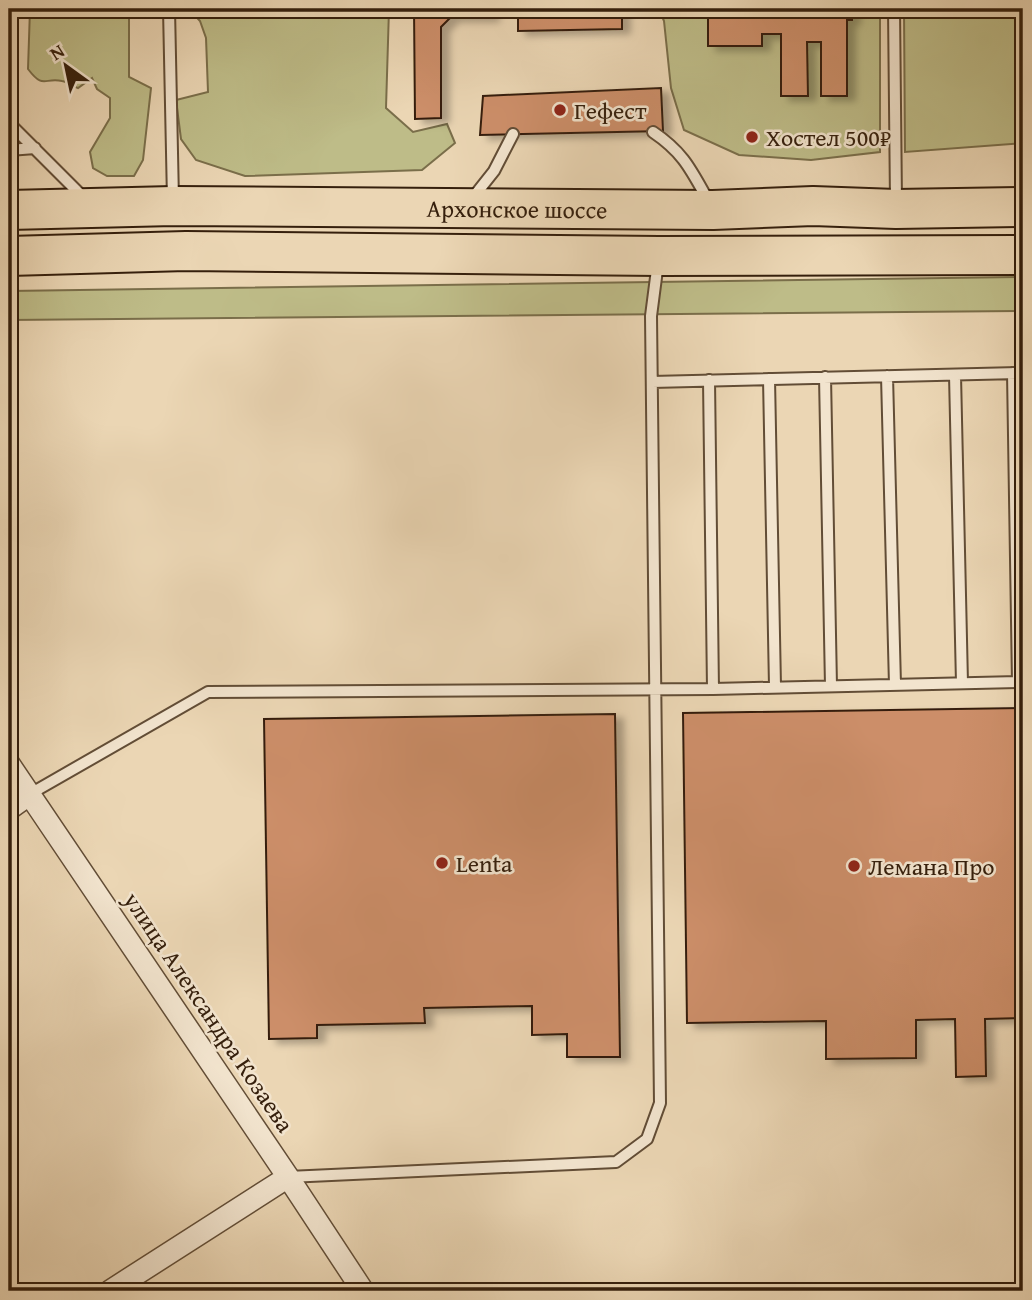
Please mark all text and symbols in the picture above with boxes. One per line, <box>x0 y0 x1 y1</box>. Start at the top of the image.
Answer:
north arrow <box>32 32 102 102</box>
text: N <box>44 36 70 67</box>
place label: Гефест <box>574 93 647 128</box>
marker: Гефест <box>552 102 568 118</box>
place label: Хостел 500₽ <box>766 120 891 155</box>
marker: Хостел 500₽ <box>744 129 760 145</box>
street label: Архонское шоссе <box>426 190 608 227</box>
place label: Lenta <box>456 846 513 881</box>
place label: Лемана Про <box>868 849 994 884</box>
marker: Lenta <box>434 855 450 871</box>
marker: Лемана Про <box>846 858 862 874</box>
street label: улица Александра Козаева <box>115 884 303 1140</box>

